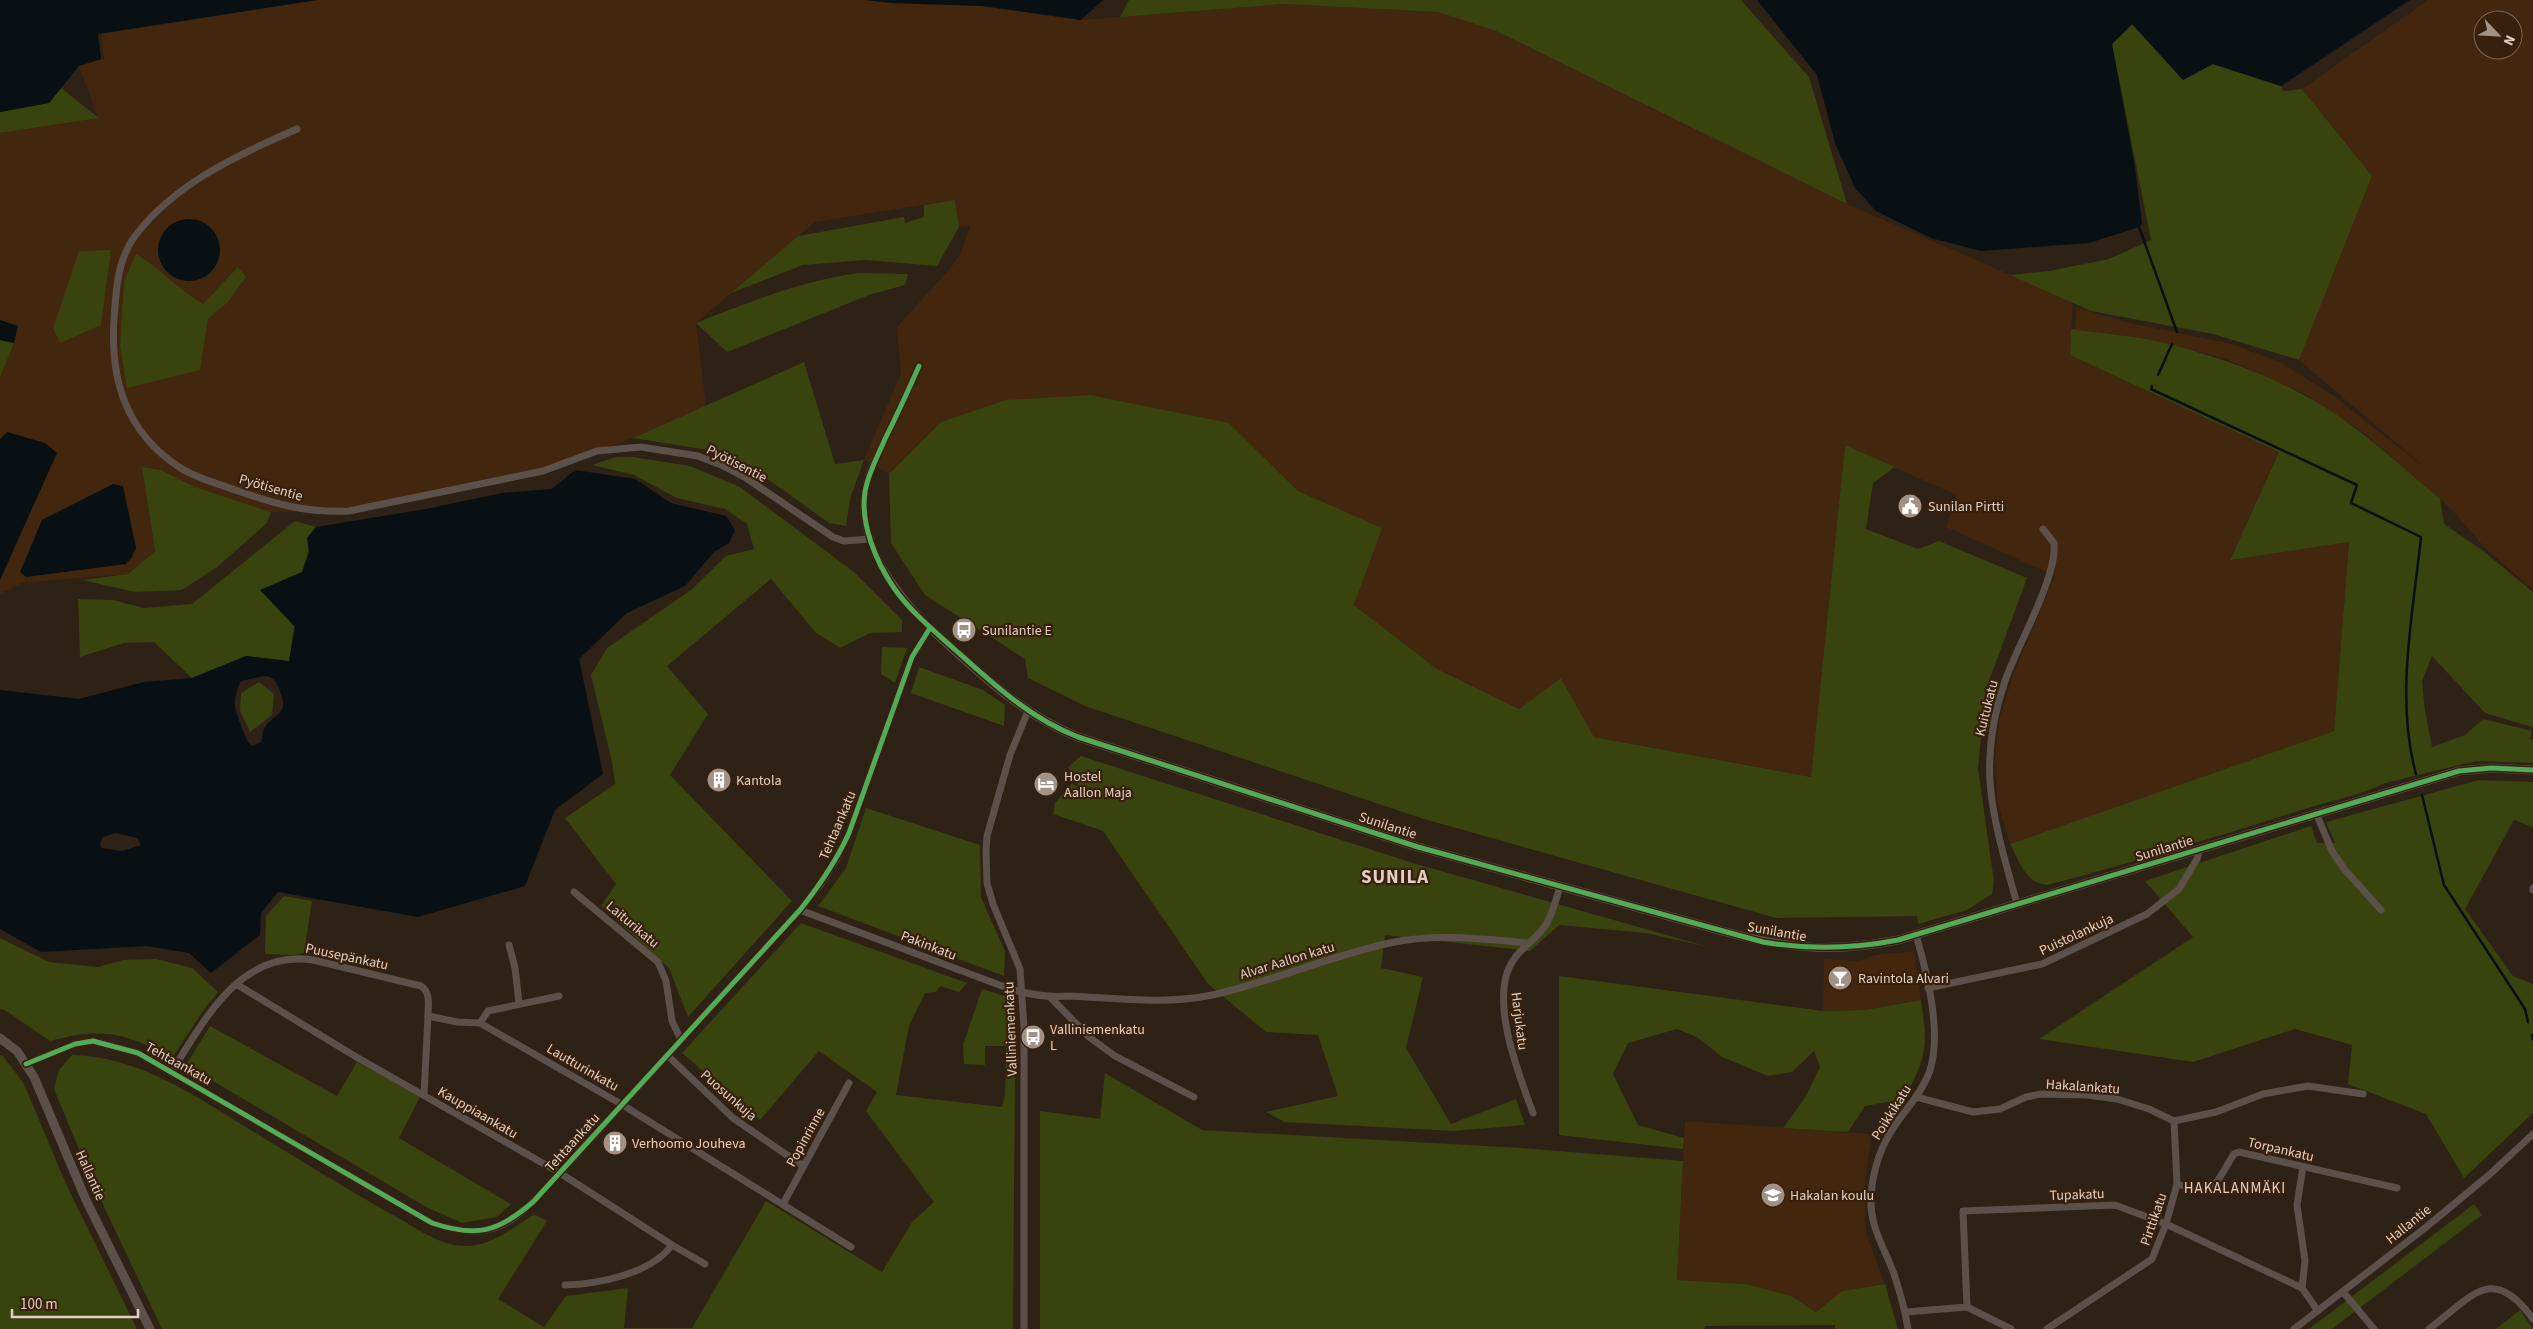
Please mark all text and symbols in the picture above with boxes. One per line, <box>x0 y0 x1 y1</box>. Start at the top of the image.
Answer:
north arrow <box>2473 10 2523 60</box>
text: N <box>2498 32 2520 49</box>
street label: Pyötisentie <box>703 440 770 488</box>
street label: Pyötisentie <box>236 469 305 507</box>
public building icon: Sunilan Pirtti <box>1897 493 1923 519</box>
place label: Sunilan Pirtti <box>1928 497 2004 517</box>
bus stop icon: Sunilantie E <box>951 617 977 643</box>
place label: Sunilantie E <box>982 621 1052 641</box>
street label: Kuitukatu <box>1970 678 2004 738</box>
building icon: Kantola <box>706 767 732 793</box>
place label: Hostel Aallon Maja <box>1064 767 1132 803</box>
place label: Kantola <box>736 771 782 791</box>
hotel icon: Hostel Aallon Maja <box>1033 771 1059 797</box>
street label: Tehtaankatu <box>814 788 861 863</box>
street label: Sunilantie <box>1356 807 1419 845</box>
street label: Sunilantie <box>2133 831 2196 867</box>
district label: SUNILA <box>1361 864 1429 891</box>
street label: Laiturikatu <box>601 897 663 953</box>
street label: Puistolankuja <box>2036 909 2117 961</box>
street label: Sunilantie <box>1746 917 1808 947</box>
street label: Pakinkatu <box>898 926 959 966</box>
street label: Alvar Aallon katu <box>1237 937 1337 985</box>
street label: Puusepänkatu <box>304 938 390 976</box>
bar icon: Ravintola Alvari <box>1827 965 1853 991</box>
place label: Ravintola Alvari <box>1858 969 1949 989</box>
street label: Valliniemenkatu <box>999 981 1023 1077</box>
street label: Harjukatu <box>1506 991 1532 1051</box>
place label: Valliniemenkatu L <box>1050 1020 1145 1056</box>
bus stop icon: Valliniemenkatu L <box>1020 1024 1046 1050</box>
street label: Tehtaankatu <box>142 1037 215 1090</box>
street label: Lautturinkatu <box>543 1039 622 1097</box>
street label: Puosunkuja <box>696 1066 761 1126</box>
street label: Hakalankatu <box>2045 1074 2121 1100</box>
street label: Poikkikatu <box>1867 1081 1917 1144</box>
street label: Kauppiaankatu <box>434 1082 521 1144</box>
street label: Popinrinne <box>781 1104 830 1171</box>
street label: Tehtaankatu <box>541 1109 605 1177</box>
building icon: Verhoomo Jouheva <box>602 1130 628 1156</box>
street label: Torpankatu <box>2246 1133 2316 1167</box>
place label: Verhoomo Jouheva <box>632 1134 745 1154</box>
street label: Hallantie <box>70 1147 110 1204</box>
district label: HAKALANMÄKI <box>2184 1178 2286 1199</box>
school or university icon: Hakalan koulu <box>1760 1182 1786 1208</box>
street label: Tupakatu <box>2049 1184 2105 1206</box>
place label: Hakalan koulu <box>1790 1186 1874 1206</box>
street label: Pirttikatu <box>2136 1190 2172 1249</box>
street label: Hallantie <box>2382 1200 2436 1249</box>
scale bar <box>12 1286 139 1318</box>
text: 100 m <box>20 1294 58 1315</box>

